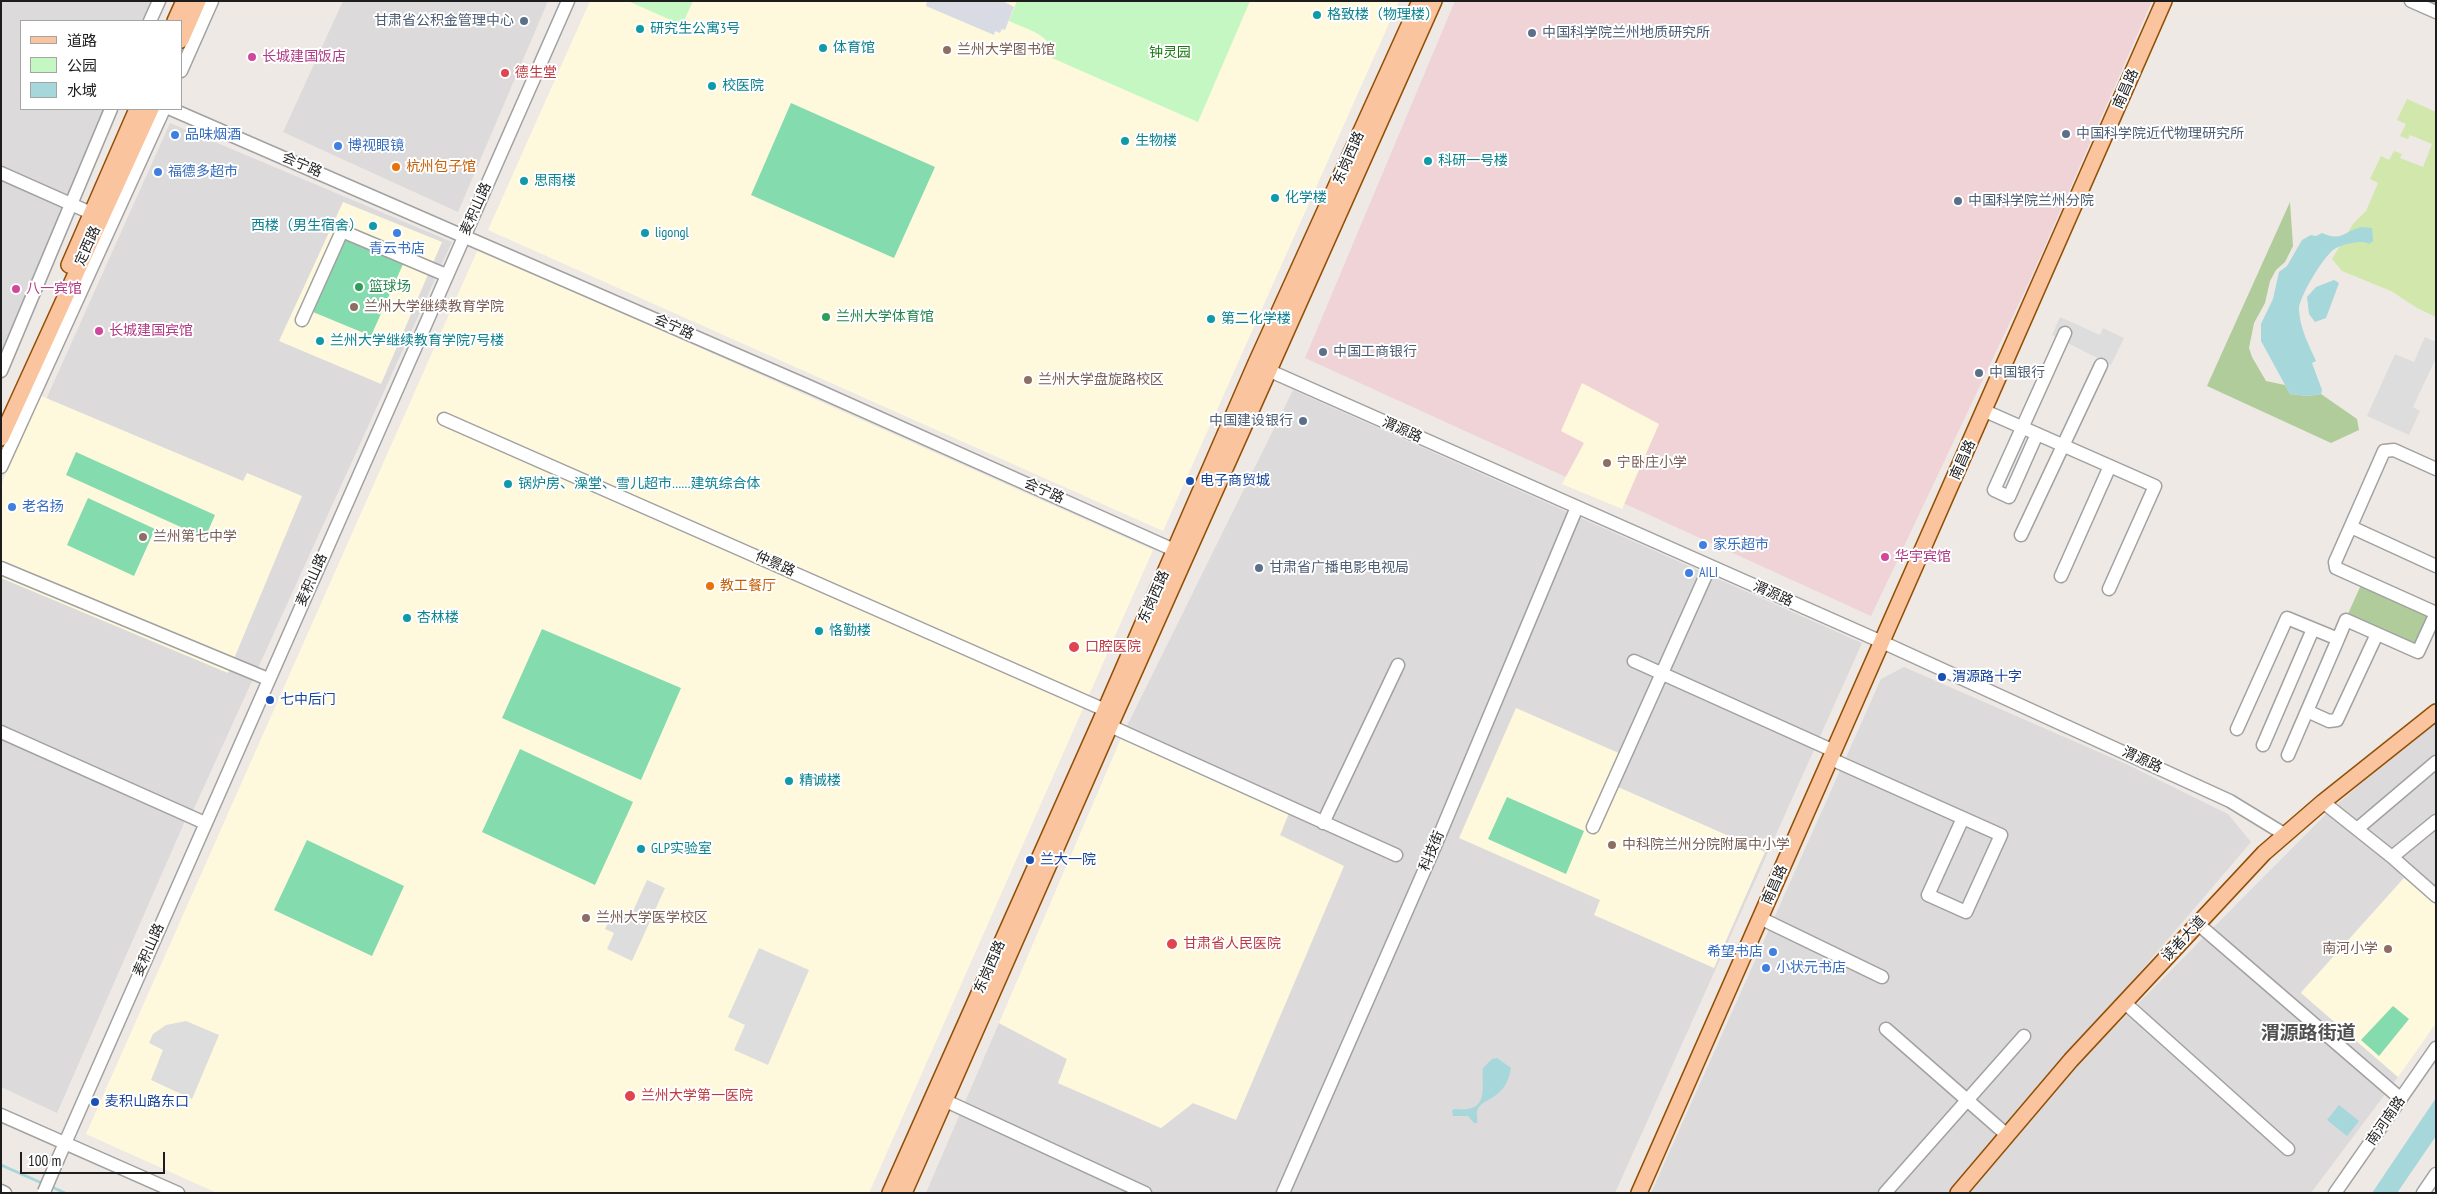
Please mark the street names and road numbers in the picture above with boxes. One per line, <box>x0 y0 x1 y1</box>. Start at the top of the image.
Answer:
street label: 南昌路 <box>2110 66 2142 112</box>
street label: 东岗西路 <box>1330 129 1368 187</box>
street label: 会宁路 <box>279 149 325 181</box>
street label: 麦积山路 <box>457 180 495 238</box>
street label: 定西路 <box>72 223 104 269</box>
street label: 会宁路 <box>651 311 697 343</box>
street label: 渭源路 <box>1379 414 1425 446</box>
street label: 南昌路 <box>1947 437 1979 483</box>
street label: 会宁路 <box>1021 475 1067 507</box>
street label: 仲景路 <box>752 548 798 580</box>
street label: 麦积山路 <box>293 551 331 609</box>
street label: 东岗西路 <box>1135 568 1173 626</box>
street label: 渭源路 <box>1750 578 1796 610</box>
street label: 渭源路 <box>2119 744 2165 776</box>
street label: 科技街 <box>1416 828 1448 874</box>
street label: 南昌路 <box>1759 862 1791 908</box>
street label: 读者大道 <box>2159 913 2209 965</box>
street label: 麦积山路 <box>130 921 168 979</box>
street label: 东岗西路 <box>971 938 1009 996</box>
street label: 南河南路 <box>2363 1093 2409 1149</box>

